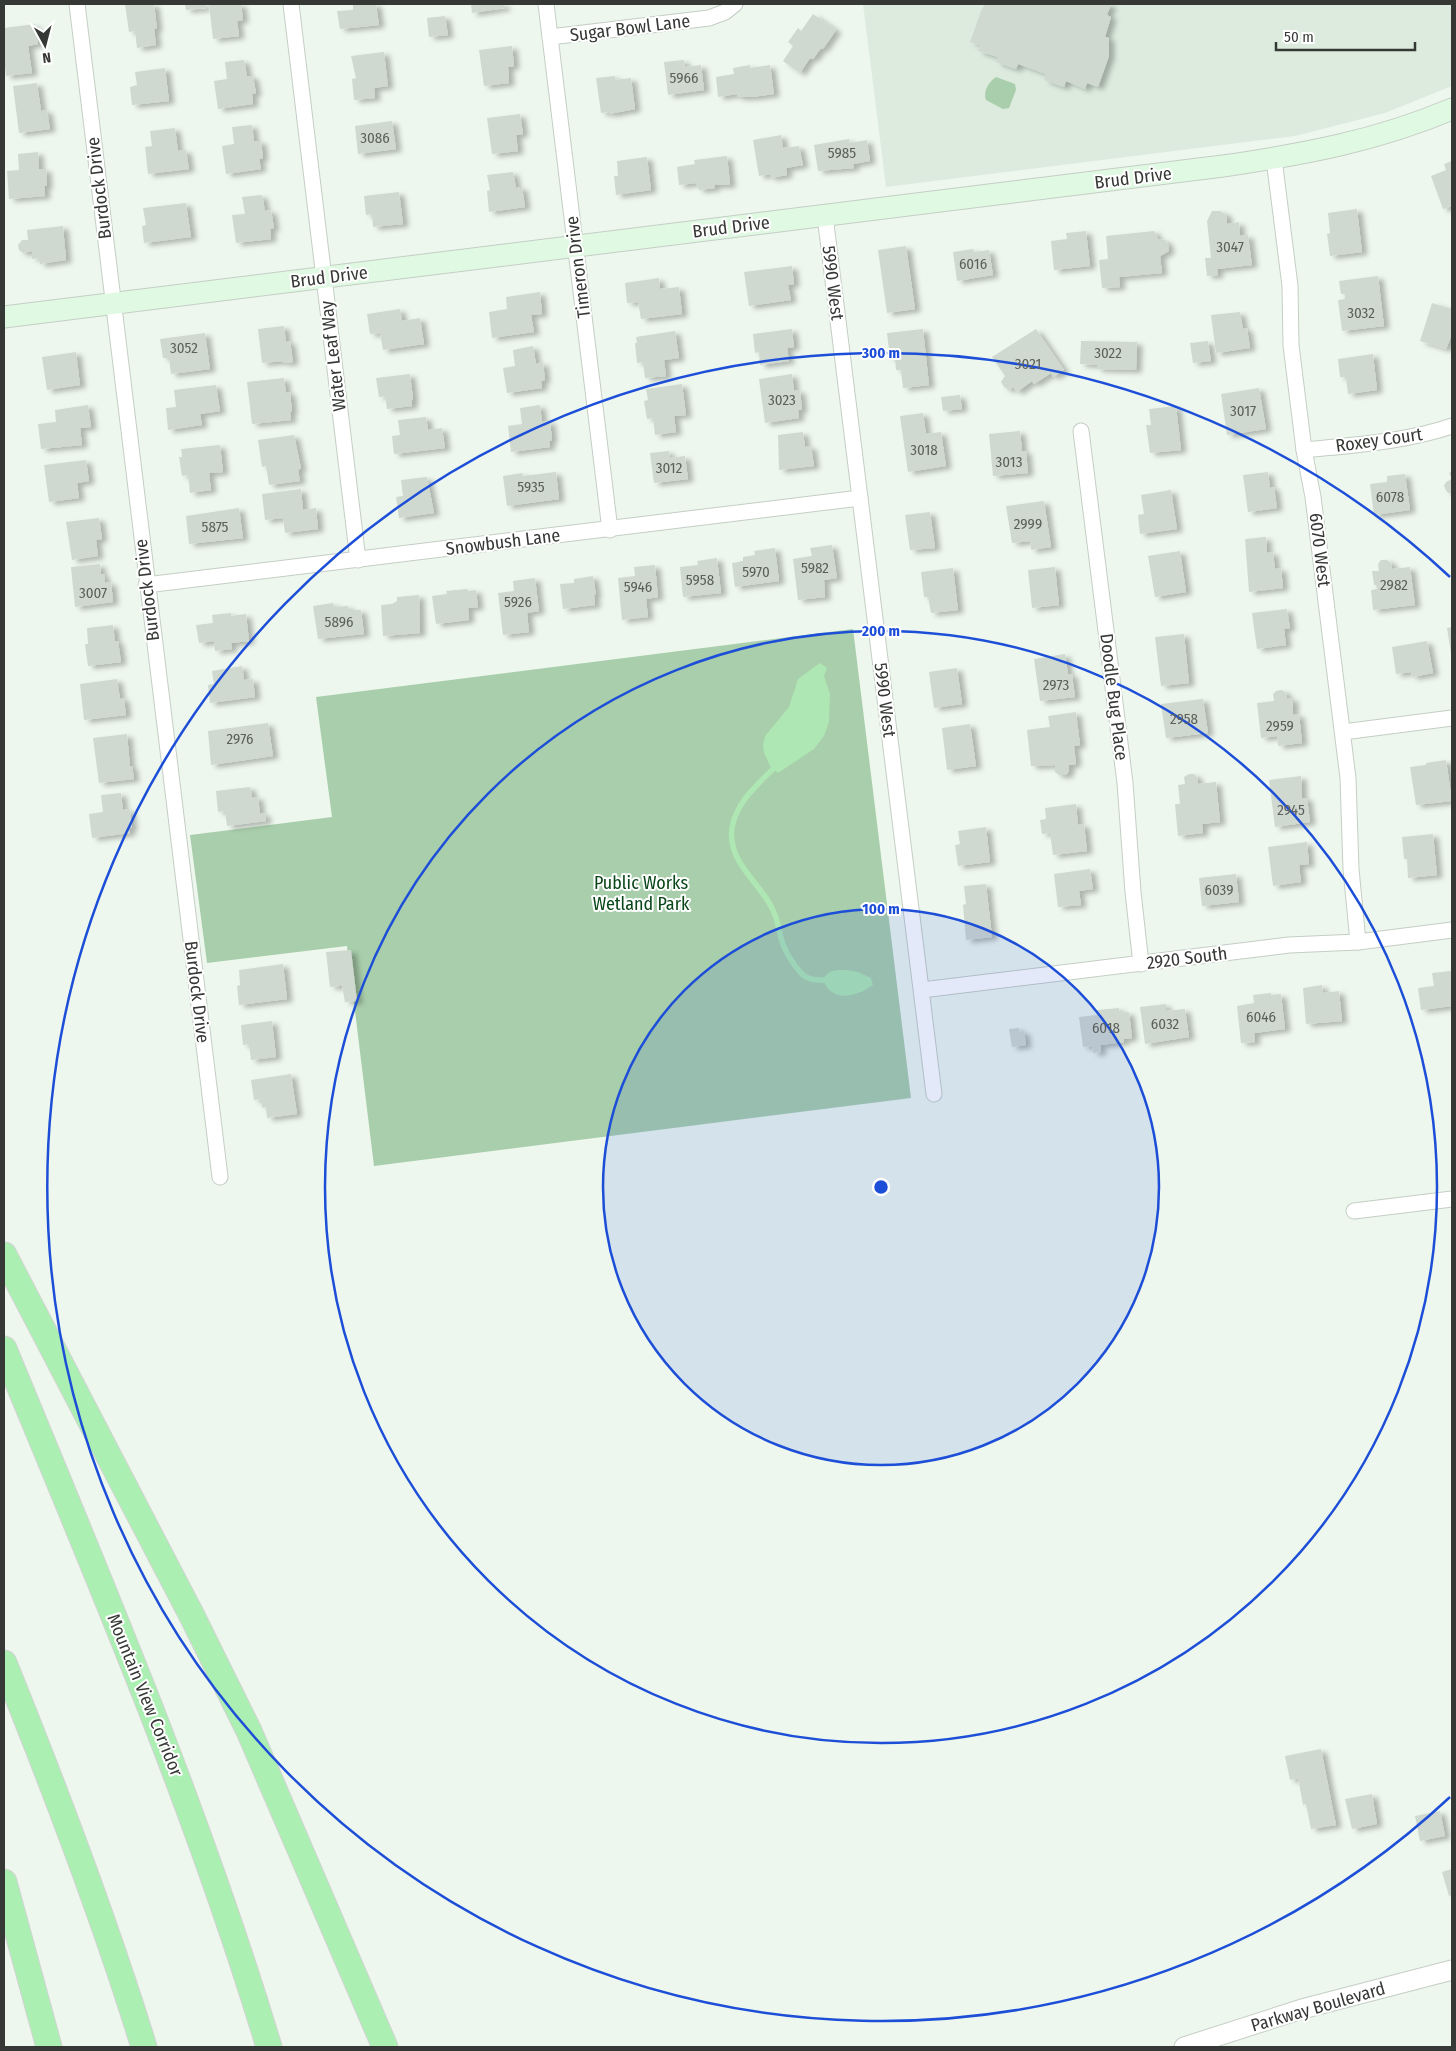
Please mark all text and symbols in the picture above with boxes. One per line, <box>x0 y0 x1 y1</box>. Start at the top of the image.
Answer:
street label: Sugar Bowl Lane <box>569 10 691 46</box>
north arrow <box>20 20 70 70</box>
scale bar <box>1276 20 1415 52</box>
text: 50 m <box>1284 28 1314 46</box>
text: N <box>41 48 52 66</box>
house number: 5966 <box>670 69 698 87</box>
house number: 3086 <box>360 129 390 147</box>
street label: Burdock Drive <box>82 136 116 240</box>
house number: 5985 <box>828 144 856 162</box>
street label: Brud Drive <box>1093 162 1173 194</box>
street label: Brud Drive <box>691 211 771 243</box>
street label: Timeron Drive <box>561 215 595 319</box>
house number: 3047 <box>1216 238 1244 256</box>
street label: 5990 West <box>818 245 848 322</box>
house number: 6016 <box>959 255 987 273</box>
street label: Brud Drive <box>289 261 369 293</box>
street label: Water Leaf Way <box>315 299 351 413</box>
house number: 3032 <box>1347 304 1375 322</box>
house number: 3052 <box>170 339 198 357</box>
text: 300 m <box>861 344 900 362</box>
house number: 3022 <box>1094 344 1122 362</box>
house number: 3021 <box>1015 355 1041 373</box>
house number: 3023 <box>768 391 796 409</box>
house number: 3017 <box>1230 402 1256 420</box>
street label: Roxey Court <box>1334 423 1424 457</box>
house number: 3018 <box>910 441 938 459</box>
house number: 3013 <box>996 453 1023 471</box>
house number: 3012 <box>656 459 683 477</box>
house number: 5935 <box>517 478 545 496</box>
house number: 6078 <box>1376 488 1404 506</box>
street label: 6070 West <box>1305 512 1335 588</box>
house number: 2999 <box>1014 515 1042 533</box>
house number: 5875 <box>202 518 229 536</box>
street label: Snowbush Lane <box>445 524 562 560</box>
street label: Burdock Drive <box>130 538 164 642</box>
house number: 5982 <box>801 559 829 577</box>
house number: 5970 <box>742 563 770 581</box>
house number: 5958 <box>686 571 714 589</box>
house number: 2982 <box>1380 576 1408 594</box>
house number: 5946 <box>624 578 652 596</box>
house number: 3007 <box>79 584 107 602</box>
house number: 5926 <box>504 593 532 611</box>
house number: 5896 <box>325 613 353 631</box>
text: 200 m <box>861 622 900 640</box>
street label: Doodle Bug Place <box>1095 632 1133 762</box>
street label: 5990 West <box>870 662 900 739</box>
house number: 2973 <box>1043 676 1069 694</box>
house number: 2958 <box>1170 710 1198 728</box>
house number: 2959 <box>1266 717 1294 735</box>
house number: 2976 <box>227 730 253 748</box>
house number: 2945 <box>1277 801 1305 819</box>
park label: Public Works Wetland Park <box>593 872 690 915</box>
house number: 6039 <box>1205 881 1234 899</box>
text: 100 m <box>862 900 900 918</box>
street label: Burdock Drive <box>180 940 214 1044</box>
street label: 2920 South <box>1145 942 1229 974</box>
house number: 6046 <box>1246 1008 1276 1026</box>
house number: 6032 <box>1151 1015 1180 1033</box>
house number: 6018 <box>1092 1019 1120 1037</box>
centre of rings <box>872 1178 890 1196</box>
street label: Mountain View Corridor <box>102 1611 188 1780</box>
street label: Parkway Boulevard <box>1248 1977 1388 2037</box>

